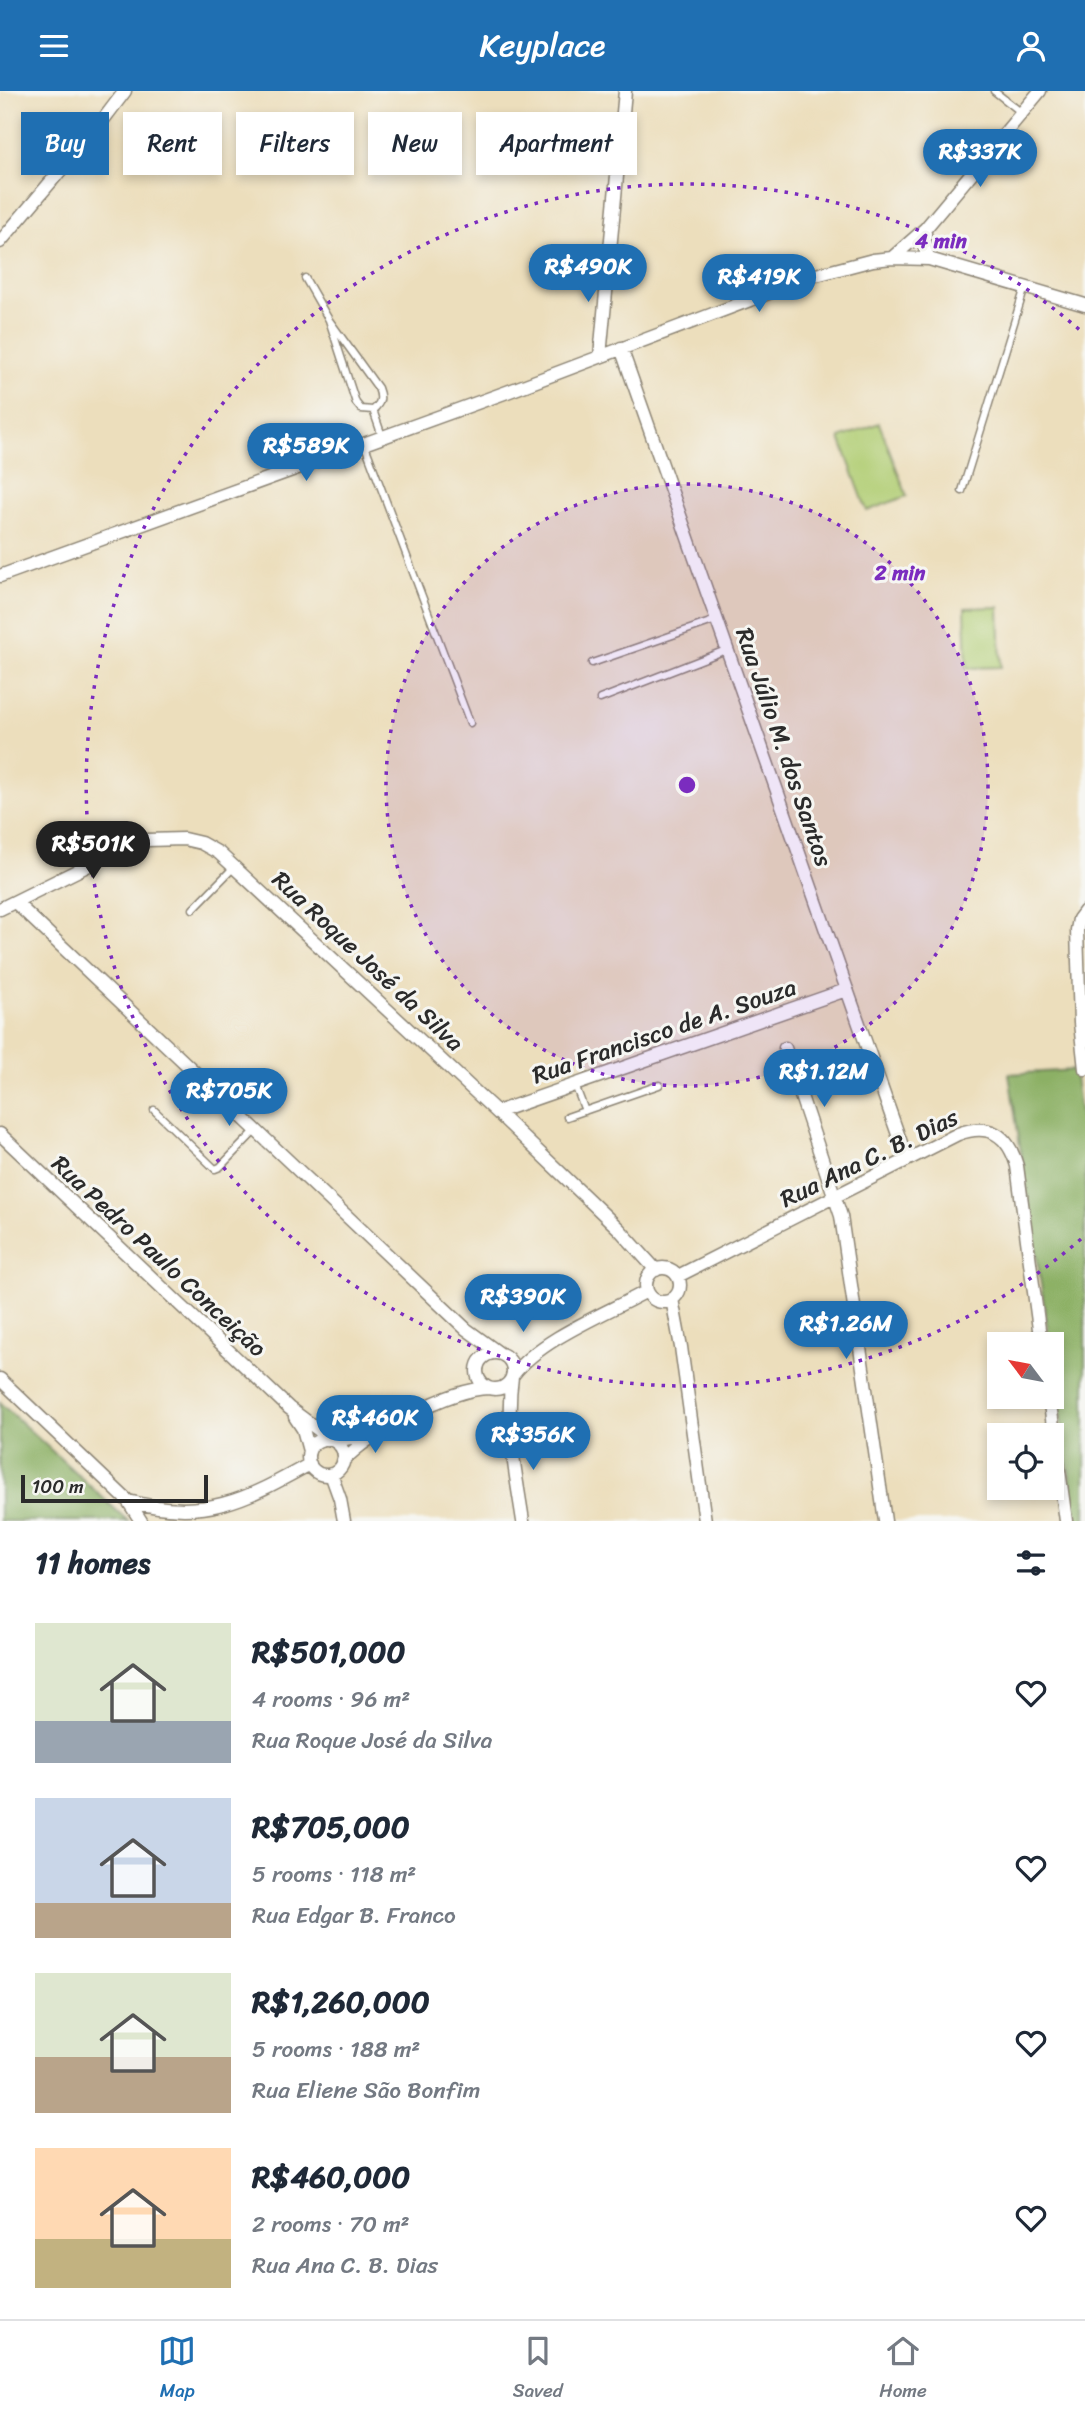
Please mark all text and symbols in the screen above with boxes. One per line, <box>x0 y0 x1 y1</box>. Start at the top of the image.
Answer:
text: Keyplace <box>480 17 605 74</box>
icon: menu <box>35 27 73 65</box>
icon: person <box>1012 27 1050 65</box>
chip: Buy <box>21 112 109 175</box>
chip: Rent <box>123 112 222 175</box>
chip: Filters <box>236 112 354 175</box>
chip: New <box>368 112 462 175</box>
chip: Apartment <box>476 112 637 175</box>
pin: R$337K <box>923 129 1037 189</box>
text: R$337K <box>939 131 1021 172</box>
text: 4 min <box>914 222 968 260</box>
pin: R$490K <box>531 245 645 304</box>
text: R$490K <box>545 246 631 287</box>
pin: R$419K <box>702 255 816 314</box>
text: R$419K <box>718 256 800 297</box>
pin: R$589K <box>249 423 363 483</box>
text: R$589K <box>263 425 349 466</box>
text: 2 min <box>874 554 926 592</box>
street label: Rua Júlio M. dos Santos <box>723 622 845 872</box>
centre of rings <box>675 773 699 797</box>
pin: R$501K <box>36 821 150 881</box>
text: R$501K <box>52 823 134 864</box>
street label: Rua Roque José da Silva <box>262 860 474 1062</box>
street label: Rua Francisco de A. Souza <box>526 966 802 1096</box>
pin: R$1.12M <box>759 1049 889 1109</box>
text: R$1.12M <box>779 1051 869 1092</box>
pin: R$705K <box>172 1069 286 1128</box>
text: R$705K <box>186 1070 272 1111</box>
street label: Rua Ana C. B. Dias <box>773 1096 966 1219</box>
street label: Rua Pedro Paulo Conceição <box>41 1144 277 1368</box>
pin: R$390K <box>466 1275 580 1334</box>
text: R$390K <box>481 1276 565 1317</box>
pin: R$1.26M <box>781 1301 911 1361</box>
text: R$1.26M <box>800 1303 892 1344</box>
north arrow <box>987 1332 1064 1409</box>
map controls <box>987 1332 1064 1500</box>
pin: R$460K <box>318 1395 432 1455</box>
text: R$460K <box>332 1397 418 1438</box>
pin: R$356K <box>476 1413 590 1472</box>
text: R$356K <box>491 1414 575 1455</box>
button: locate <box>987 1423 1064 1500</box>
text: 100 m <box>32 1470 84 1503</box>
scale bar <box>21 1472 208 1504</box>
text: 11 homes <box>35 1536 150 1590</box>
icon: filters <box>1012 1544 1050 1582</box>
text: R$501,000 <box>252 1625 406 1679</box>
icon: home <box>91 1651 175 1735</box>
icon: heart <box>1012 1674 1050 1712</box>
text: 4 rooms · 96 m² <box>252 1679 410 1720</box>
text: Rua Roque José da Silva <box>252 1720 492 1761</box>
text: R$705,000 <box>252 1800 410 1854</box>
icon: home <box>91 1826 175 1910</box>
icon: heart <box>1012 1849 1050 1887</box>
text: 5 rooms · 118 m² <box>252 1854 416 1895</box>
text: Rua Edgar B. Franco <box>252 1895 456 1936</box>
text: R$1,260,000 <box>252 1975 430 2029</box>
icon: home <box>91 2001 175 2085</box>
icon: heart <box>1012 2024 1050 2062</box>
text: 5 rooms · 188 m² <box>252 2029 420 2070</box>
text: Rua Eliene São Bonfim <box>252 2070 480 2111</box>
text: R$460,000 <box>252 2150 410 2204</box>
icon: home <box>91 2176 175 2260</box>
icon: heart <box>1012 2199 1050 2237</box>
text: 2 rooms · 70 m² <box>252 2204 410 2245</box>
text: Rua Ana C. B. Dias <box>252 2245 438 2286</box>
tab: Map <box>158 2332 196 2407</box>
tab: Saved <box>513 2332 563 2407</box>
tab: Home <box>879 2332 927 2407</box>

